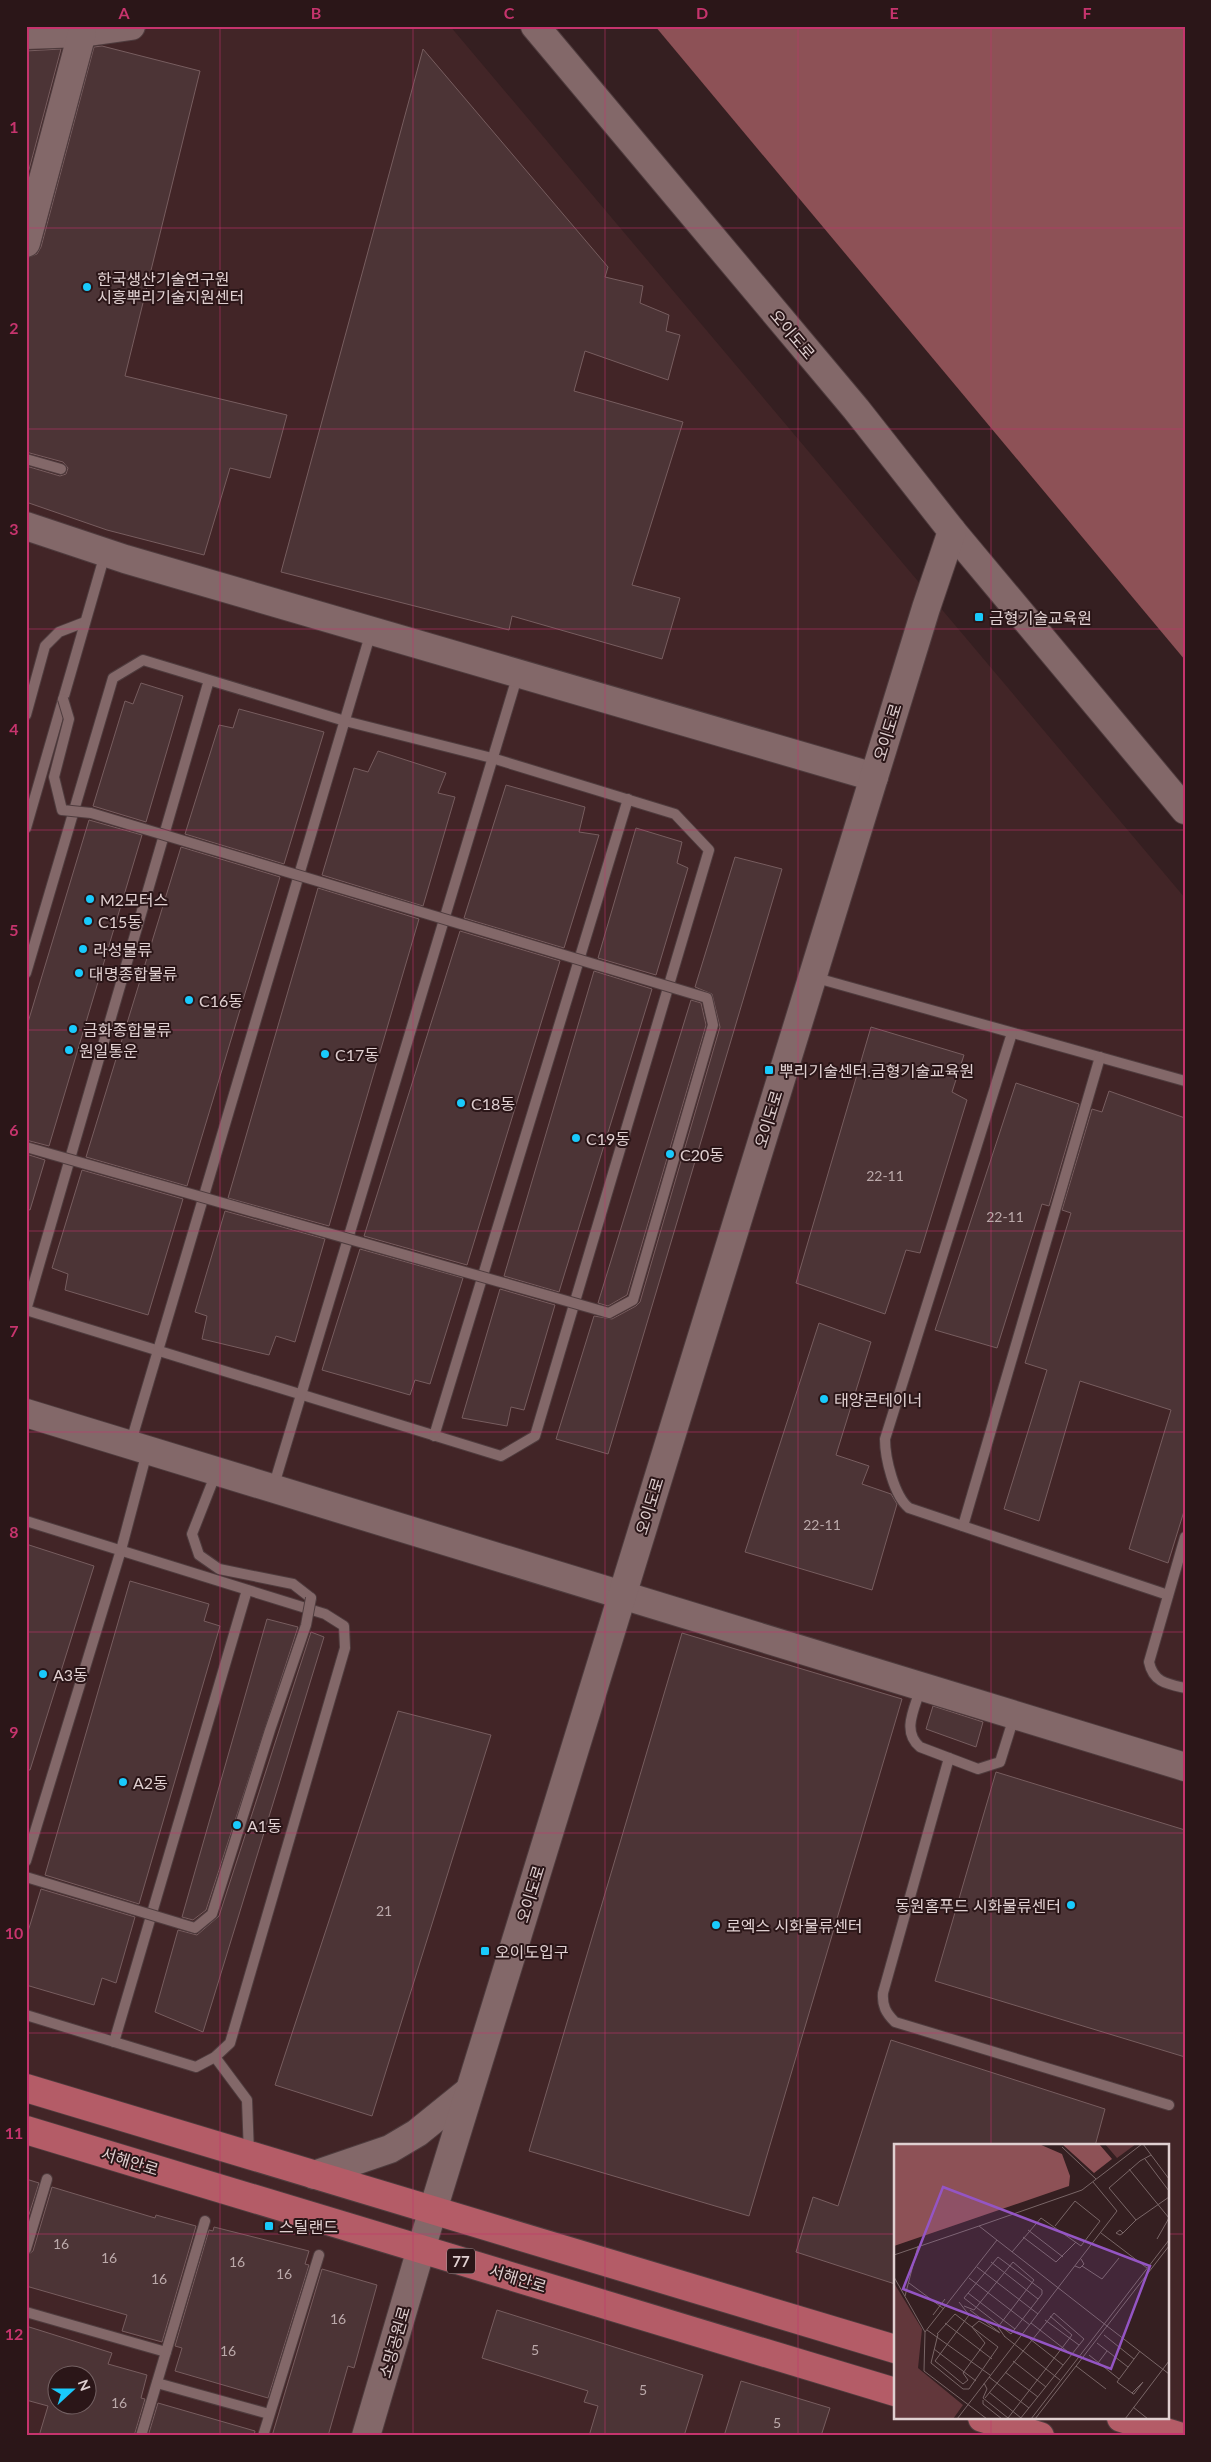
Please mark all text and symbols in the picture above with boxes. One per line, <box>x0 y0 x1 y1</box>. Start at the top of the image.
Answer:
text: A <box>117 3 130 22</box>
text: B <box>311 3 321 22</box>
text: C <box>504 3 515 22</box>
text: D <box>696 3 708 22</box>
text: E <box>889 3 899 22</box>
text: F <box>1082 3 1092 22</box>
text: 1 <box>9 117 19 136</box>
place label: 한국생산기술연구원 시흥뿌리기술지원센터 <box>97 269 244 306</box>
marker: 한국생산기술연구원 시흥뿌리기술지원센터 <box>81 281 93 293</box>
street label: 오이도로 <box>767 305 819 363</box>
text: 2 <box>9 318 19 337</box>
text: 3 <box>9 519 19 538</box>
place label: 금형기술교육원 <box>989 608 1092 627</box>
marker: 금형기술교육원 <box>973 611 985 623</box>
street label: 오이도로 <box>869 701 905 763</box>
text: 4 <box>9 719 19 738</box>
place label: M2모터스 <box>100 890 168 909</box>
marker: M2모터스 <box>84 893 96 905</box>
place label: C15동 <box>98 912 142 931</box>
marker: C15동 <box>82 915 94 927</box>
text: 5 <box>9 920 19 939</box>
place label: 라성물류 <box>93 940 152 959</box>
marker: 라성물류 <box>77 943 89 955</box>
place label: 대명종합물류 <box>89 964 178 983</box>
marker: 대명종합물류 <box>73 967 85 979</box>
place label: C16동 <box>199 991 243 1010</box>
marker: C16동 <box>183 994 195 1006</box>
place label: 금화종합물류 <box>83 1020 172 1039</box>
marker: 금화종합물류 <box>67 1023 79 1035</box>
place label: 원일통운 <box>79 1041 138 1060</box>
marker: 원일통운 <box>63 1044 75 1056</box>
place label: C17동 <box>335 1045 379 1064</box>
marker: C17동 <box>319 1048 331 1060</box>
place label: 뿌리기술센터.금형기술교육원 <box>779 1061 974 1080</box>
marker: 뿌리기술센터.금형기술교육원 <box>763 1064 775 1076</box>
street label: 오이도로 <box>750 1088 786 1150</box>
place label: C18동 <box>471 1094 515 1113</box>
marker: C18동 <box>455 1097 467 1109</box>
text: 6 <box>9 1120 19 1139</box>
place label: C19동 <box>586 1129 630 1148</box>
marker: C19동 <box>570 1132 582 1144</box>
place label: C20동 <box>680 1145 724 1164</box>
marker: C20동 <box>664 1148 676 1160</box>
house number: 22-11 <box>866 1167 904 1184</box>
house number: 22-11 <box>986 1208 1024 1225</box>
text: 7 <box>9 1321 19 1340</box>
place label: 태양콘테이너 <box>834 1390 922 1409</box>
marker: 태양콘테이너 <box>818 1393 830 1405</box>
street label: 오이도로 <box>631 1475 667 1537</box>
house number: 22-11 <box>803 1516 841 1533</box>
text: 8 <box>9 1522 19 1541</box>
place label: A3동 <box>53 1665 88 1684</box>
marker: A3동 <box>37 1668 49 1680</box>
text: 9 <box>9 1722 19 1741</box>
place label: A2동 <box>133 1773 168 1792</box>
marker: A2동 <box>117 1776 129 1788</box>
place label: A1동 <box>247 1816 282 1835</box>
marker: A1동 <box>231 1819 243 1831</box>
street label: 오이도로 <box>512 1863 548 1925</box>
place label: 동원홈푸드 시화물류센터 <box>895 1896 1061 1915</box>
marker: 동원홈푸드 시화물류센터 <box>1065 1899 1077 1911</box>
house number: 21 <box>376 1902 392 1919</box>
place label: 로엑스 시화물류센터 <box>726 1916 863 1935</box>
marker: 로엑스 시화물류센터 <box>710 1919 722 1931</box>
text: 10 <box>5 1923 23 1942</box>
place label: 오이도입구 <box>495 1942 569 1961</box>
marker: 오이도입구 <box>479 1945 491 1957</box>
text: 11 <box>5 2123 23 2142</box>
street label: 서해안로 <box>99 2143 161 2179</box>
inset map <box>894 2144 1168 2420</box>
place label: 스틸랜드 <box>279 2217 338 2236</box>
marker: 스틸랜드 <box>263 2220 275 2232</box>
house number: 16 <box>53 2235 69 2252</box>
road number: 77 <box>447 2248 475 2274</box>
house number: 16 <box>101 2249 117 2266</box>
house number: 16 <box>229 2253 245 2270</box>
street label: 서해안로 <box>487 2260 549 2296</box>
house number: 16 <box>276 2265 292 2282</box>
house number: 16 <box>151 2270 167 2287</box>
street label: 소망공원로 <box>375 2304 413 2380</box>
house number: 16 <box>330 2310 346 2327</box>
text: 12 <box>5 2324 23 2343</box>
house number: 5 <box>531 2341 539 2358</box>
house number: 16 <box>220 2342 236 2359</box>
north arrow <box>48 2364 98 2414</box>
text: N <box>75 2377 94 2393</box>
house number: 5 <box>639 2381 647 2398</box>
house number: 16 <box>111 2394 127 2411</box>
house number: 5 <box>773 2414 781 2431</box>

